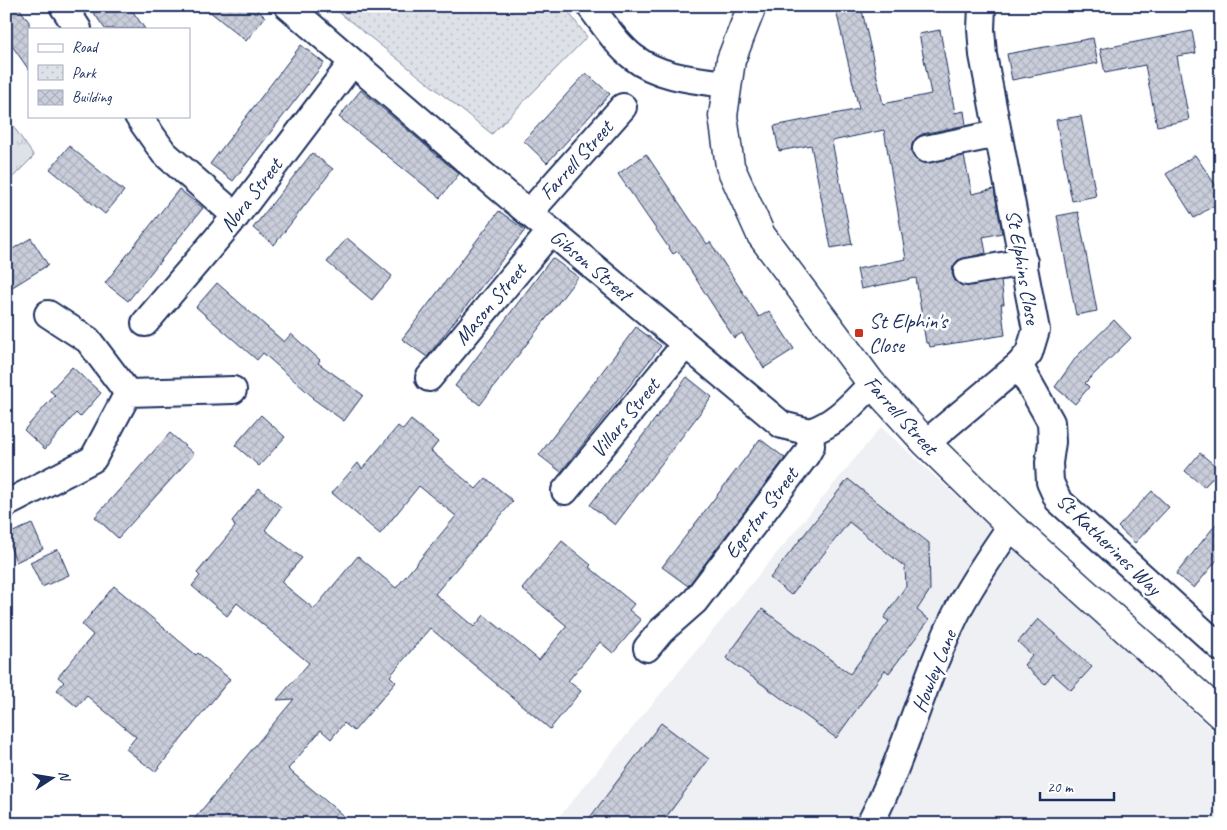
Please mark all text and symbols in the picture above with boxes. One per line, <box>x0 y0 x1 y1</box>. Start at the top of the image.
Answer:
legend <box>28 28 190 118</box>
text: Road <box>72 38 99 57</box>
text: Park <box>72 64 97 83</box>
text: Building <box>72 88 112 107</box>
street label: Farrell Street <box>534 114 620 205</box>
street label: Nora Street <box>214 151 289 237</box>
street label: St Elphins Close <box>1000 208 1046 327</box>
street label: Gibson Street <box>545 223 639 309</box>
street label: Mason Street <box>448 256 533 350</box>
place label: St Elphin's Close <box>869 308 949 358</box>
marker: St Elphin's Close <box>853 327 865 339</box>
street label: Farrell Street <box>859 370 945 461</box>
street label: Villars Street <box>585 371 666 463</box>
street label: Egerton Street <box>718 461 805 564</box>
street label: St Katherines Way <box>1051 488 1168 602</box>
street label: Howley Lane <box>906 624 963 716</box>
north arrow <box>28 752 78 802</box>
text: N <box>55 769 74 784</box>
scale bar <box>1040 770 1113 802</box>
text: 20 m <box>1047 778 1074 797</box>

